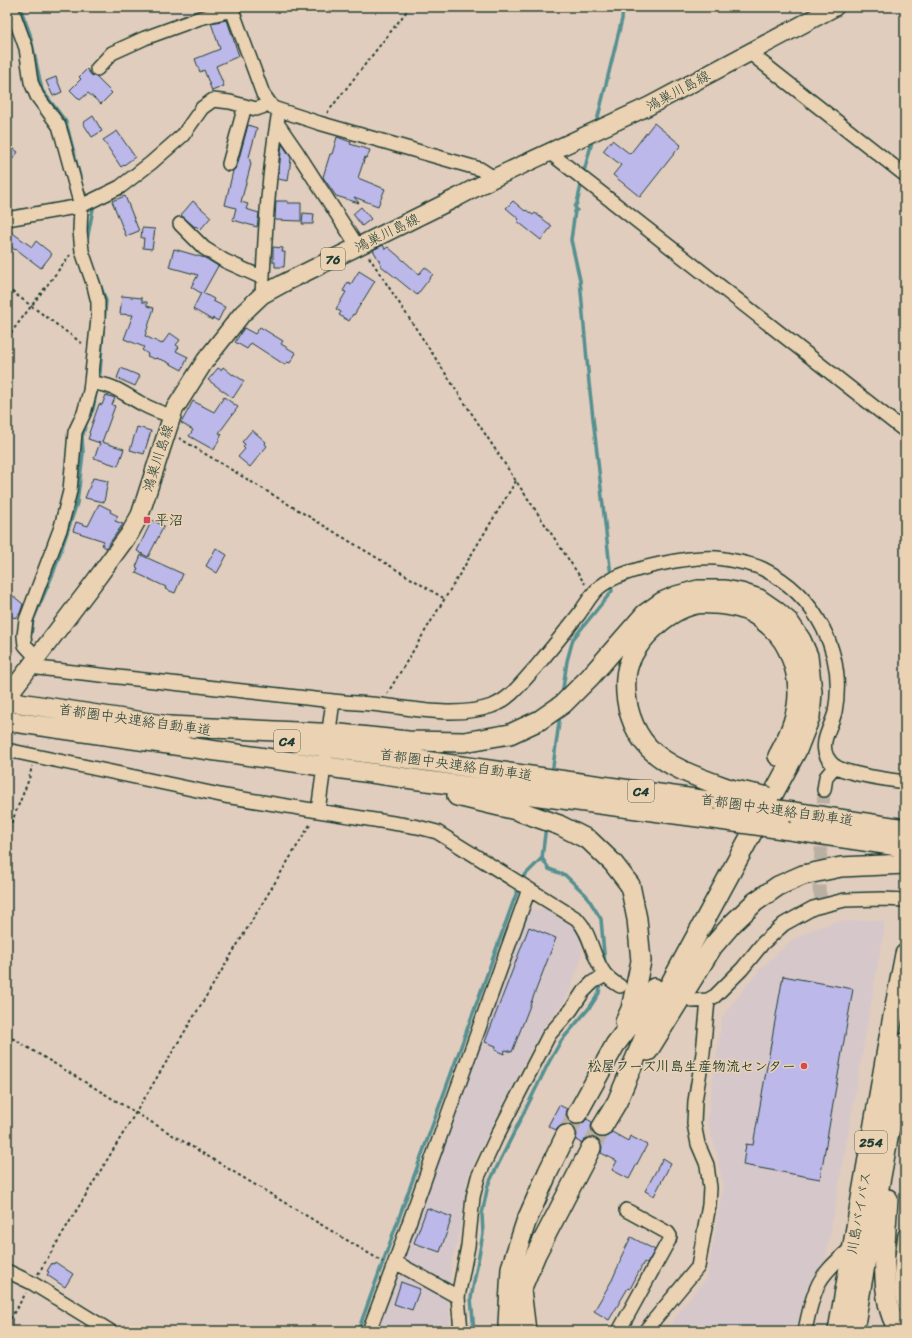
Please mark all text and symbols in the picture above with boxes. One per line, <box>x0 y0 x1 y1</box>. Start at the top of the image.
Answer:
street label: 鴻巣川島線 <box>641 64 715 118</box>
street label: 鴻巣川島線 <box>350 206 424 260</box>
road number: 76 <box>321 248 345 270</box>
street label: 鴻巣川島線 <box>135 421 181 495</box>
place label: 平沼 <box>155 508 183 533</box>
marker: 平沼 <box>142 515 152 525</box>
street label: 首都圏中央連絡自動車道 <box>57 697 213 743</box>
road number: C4 <box>274 730 300 752</box>
street label: 首都圏中央連絡自動車道 <box>378 742 534 788</box>
road number: C4 <box>628 780 654 802</box>
street label: 首都圏中央連絡自動車道 <box>699 787 855 833</box>
place label: 松屋フーズ川島生産物流センター <box>587 1054 796 1079</box>
marker: 松屋フーズ川島生産物流センター <box>799 1061 809 1071</box>
road number: 254 <box>855 1131 887 1153</box>
street label: 川島バイパス <box>839 1170 879 1256</box>

